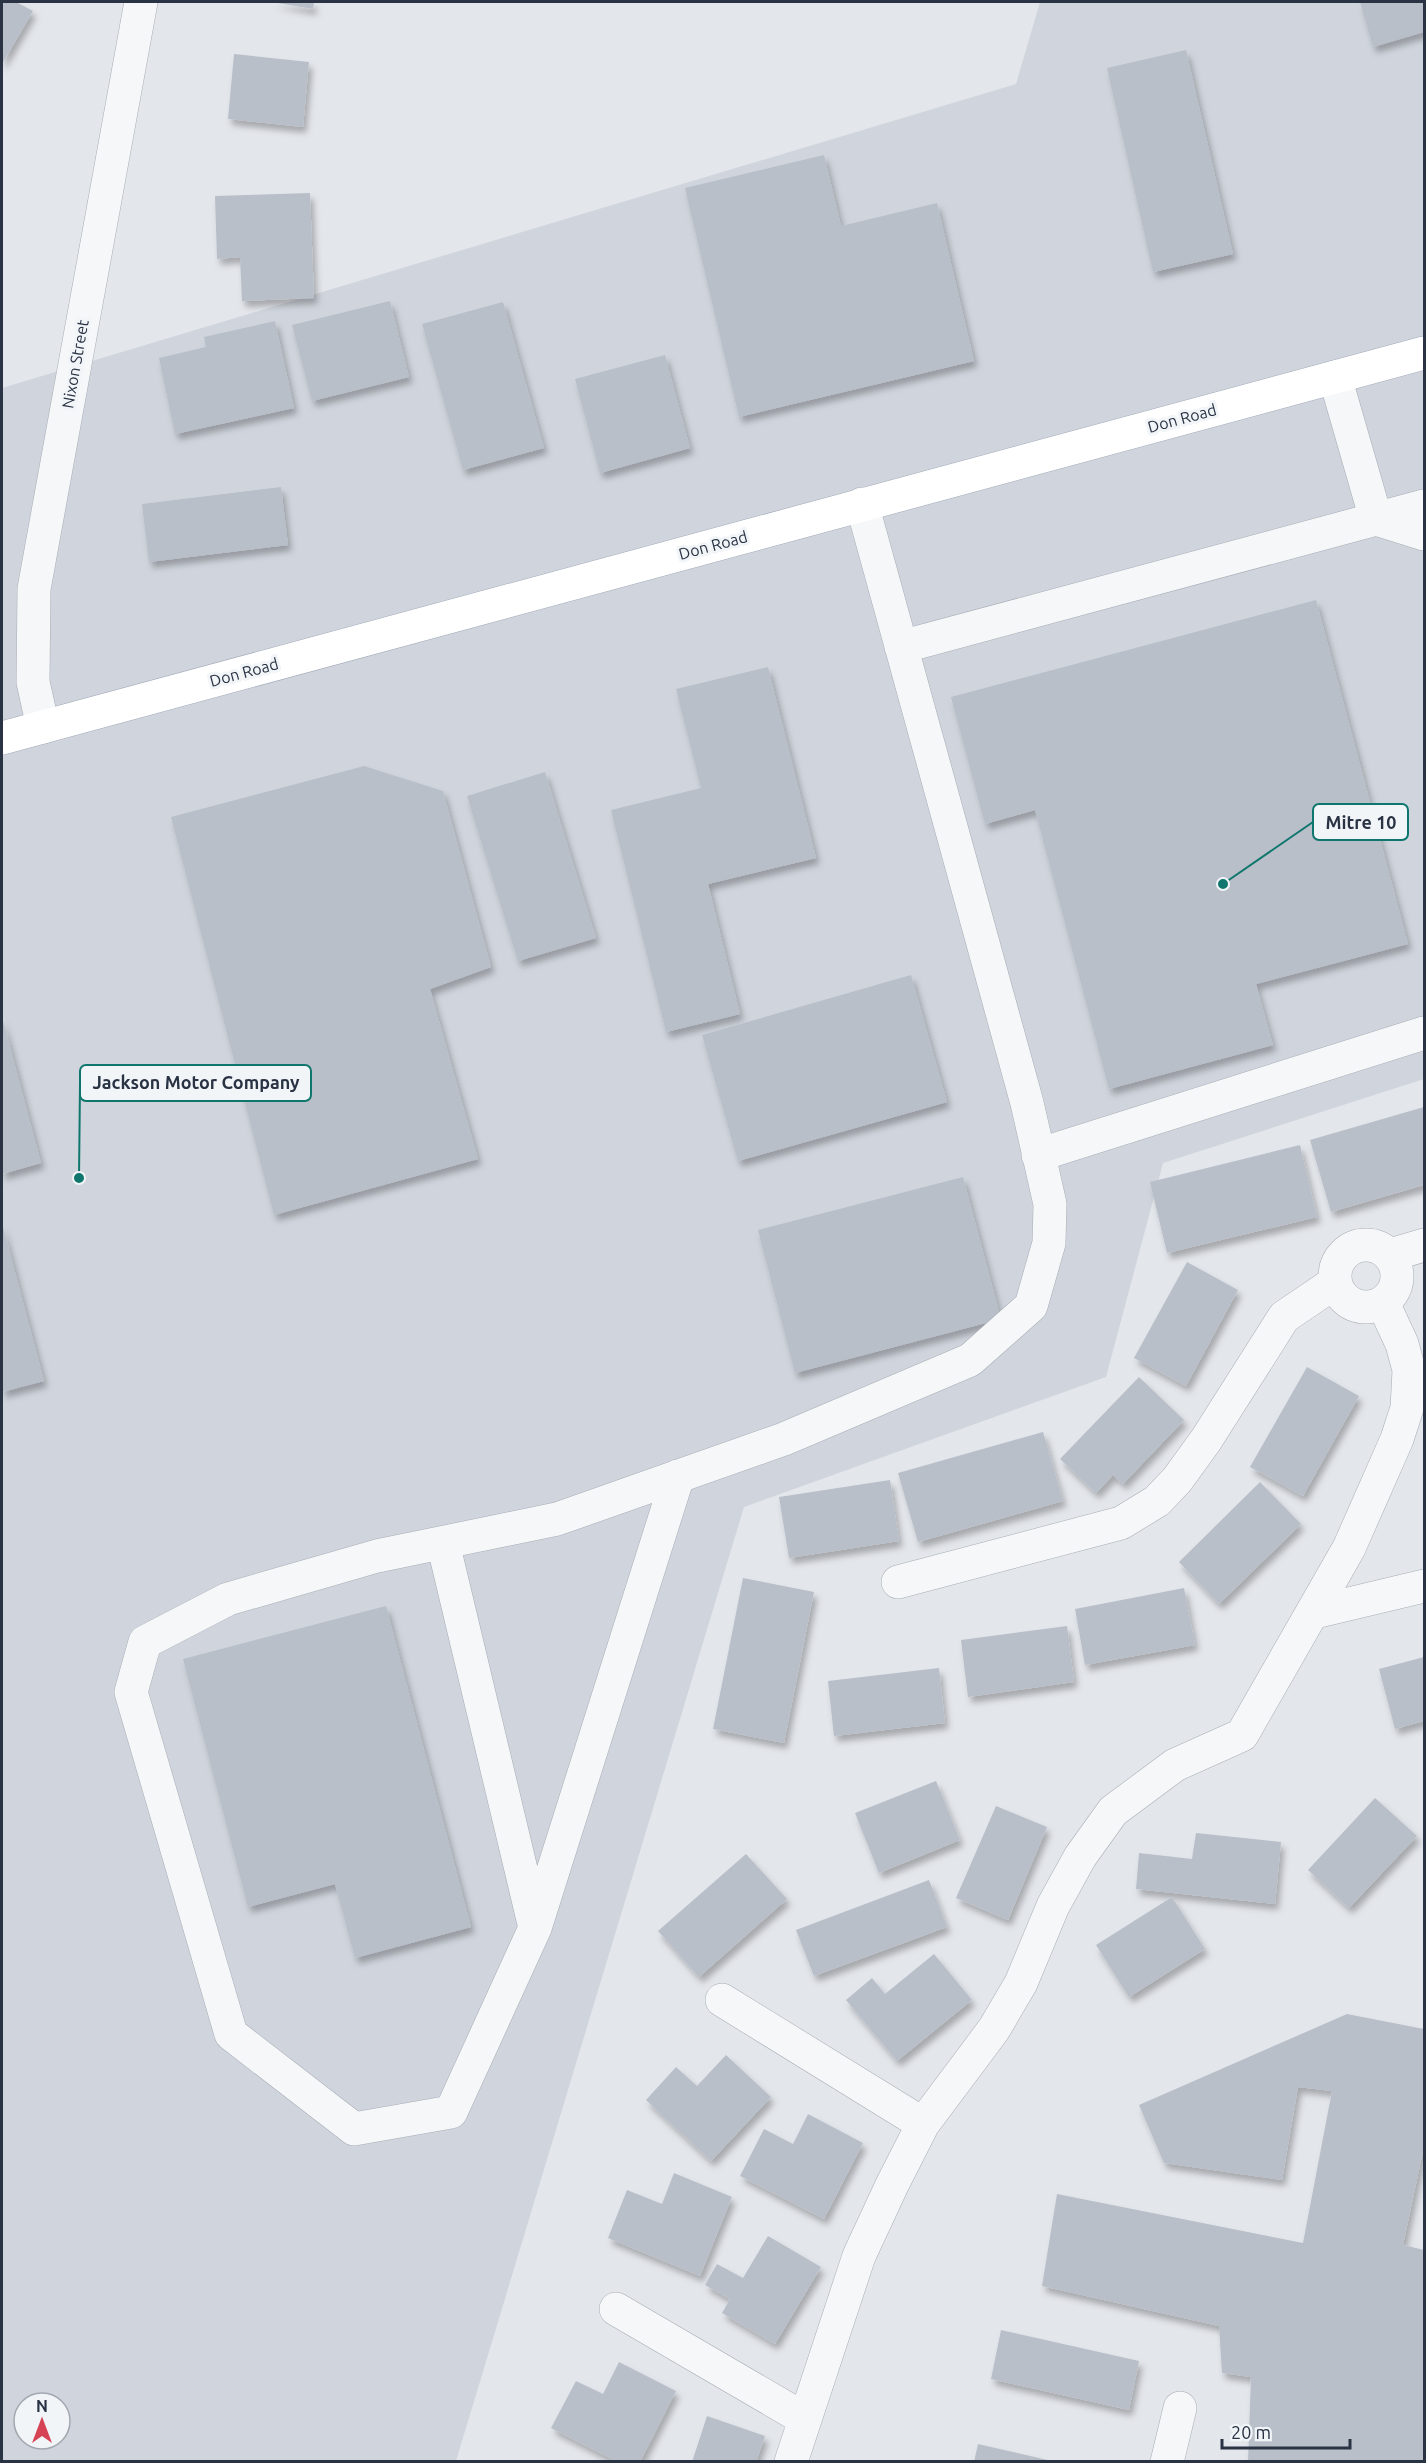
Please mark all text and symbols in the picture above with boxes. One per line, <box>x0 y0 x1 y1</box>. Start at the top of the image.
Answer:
street label: Nixon Street <box>58 317 92 410</box>
street label: Don Road <box>1146 400 1218 436</box>
street label: Don Road <box>677 527 749 563</box>
street label: Don Road <box>208 654 280 690</box>
callout: Mitre 10 <box>1313 804 1408 840</box>
text: Mitre 10 <box>1326 812 1396 832</box>
callout: Jackson Motor Company <box>80 1065 311 1101</box>
text: Jackson Motor Company <box>92 1072 300 1092</box>
north arrow <box>12 2391 72 2451</box>
text: N <box>36 2397 48 2415</box>
scale bar <box>1222 2412 1350 2450</box>
text: 20 m <box>1231 2422 1271 2442</box>

